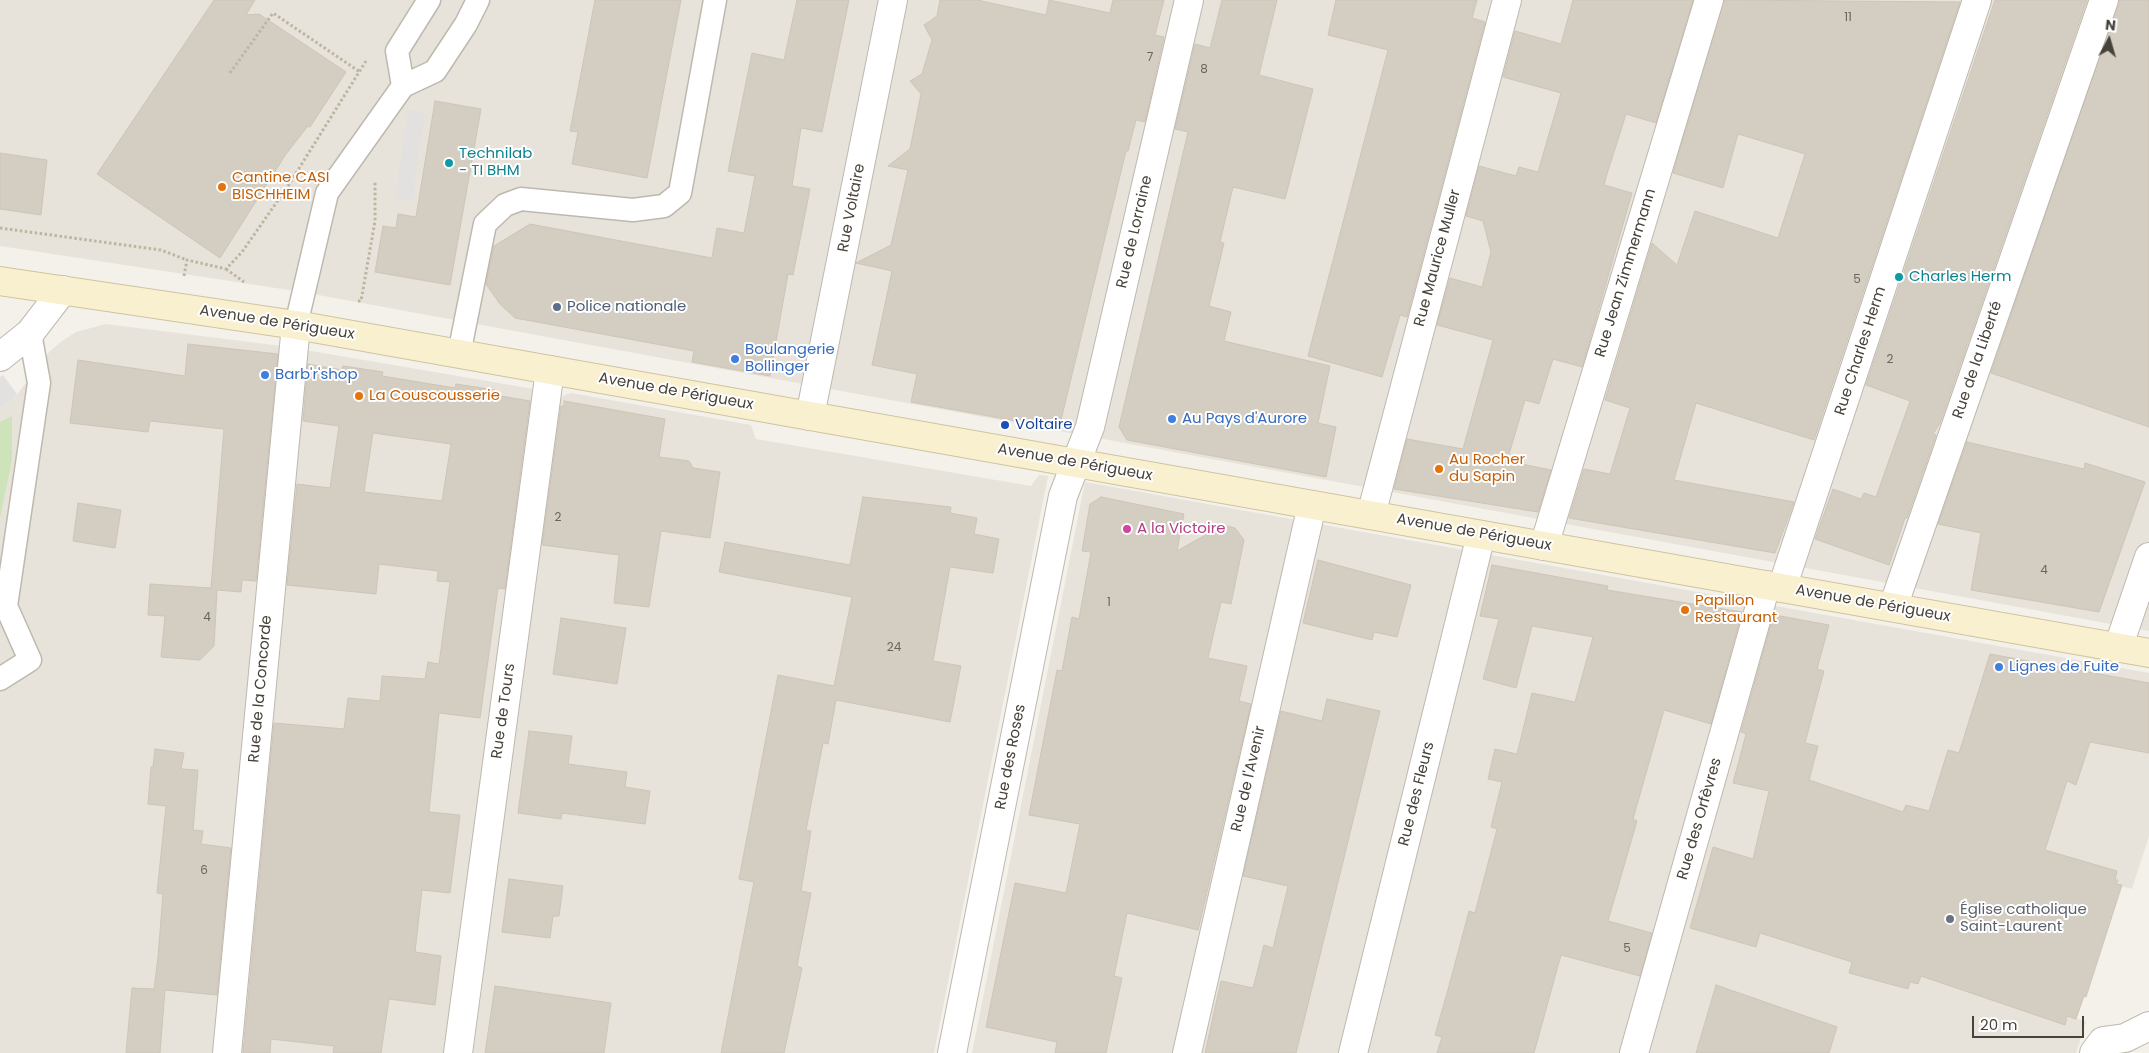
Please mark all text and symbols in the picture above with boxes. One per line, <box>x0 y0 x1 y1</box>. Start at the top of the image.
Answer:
house number: 11 <box>1844 11 1852 25</box>
north arrow <box>2084 15 2134 65</box>
text: N <box>2104 15 2117 36</box>
house number: 7 <box>1147 51 1153 65</box>
house number: 8 <box>1200 63 1208 77</box>
place label: Technilab - TI BHM <box>459 145 532 180</box>
marker: Technilab - TI BHM <box>443 157 455 169</box>
street label: Rue Voltaire <box>835 162 869 254</box>
place label: Cantine CASI BISCHHEIM <box>232 169 330 204</box>
street label: Rue de Lorraine <box>1113 174 1157 290</box>
marker: Cantine CASI BISCHHEIM <box>216 181 228 193</box>
street label: Rue Jean Zimmermann <box>1592 186 1660 360</box>
street label: Rue Maurice Muller <box>1411 187 1465 329</box>
place label: Charles Herm <box>1909 268 2011 286</box>
marker: Charles Herm <box>1893 271 1905 283</box>
house number: 5 <box>1853 273 1861 287</box>
street label: Rue Charles Herm <box>1832 284 1890 418</box>
place label: Police nationale <box>567 298 686 316</box>
street label: Rue de la Liberté <box>1949 299 2007 421</box>
marker: Police nationale <box>551 301 563 313</box>
street label: Avenue de Périgueux <box>198 302 356 344</box>
place label: Boulangerie Bollinger <box>745 341 835 376</box>
marker: Boulangerie Bollinger <box>729 353 741 365</box>
house number: 2 <box>1887 353 1893 367</box>
place label: Barb'r'shop <box>275 366 358 384</box>
marker: Barb'r'shop <box>259 369 271 381</box>
street label: Avenue de Périgueux <box>597 370 755 414</box>
place label: La Couscousserie <box>369 387 500 405</box>
marker: La Couscousserie <box>353 390 365 402</box>
place label: Au Pays d'Aurore <box>1182 410 1307 428</box>
marker: Au Pays d'Aurore <box>1166 413 1178 425</box>
place label: Voltaire <box>1015 416 1073 434</box>
marker: Voltaire <box>999 419 1011 431</box>
street label: Avenue de Périgueux <box>996 441 1154 485</box>
place label: Au Rocher du Sapin <box>1449 451 1525 486</box>
marker: Au Rocher du Sapin <box>1433 463 1445 475</box>
house number: 2 <box>555 511 561 525</box>
street label: Avenue de Périgueux <box>1395 511 1553 555</box>
place label: A la Victoire <box>1137 520 1226 538</box>
marker: A la Victoire <box>1121 523 1133 535</box>
house number: 4 <box>2040 564 2048 578</box>
street label: Avenue de Périgueux <box>1794 582 1952 626</box>
place label: Papillon Restaurant <box>1695 592 1777 627</box>
house number: 1 <box>1107 596 1111 610</box>
marker: Papillon Restaurant <box>1679 604 1691 616</box>
house number: 4 <box>203 611 211 625</box>
street label: Rue de la Concorde <box>246 615 276 763</box>
house number: 24 <box>887 641 901 655</box>
place label: Lignes de Fuite <box>2009 658 2119 676</box>
marker: Lignes de Fuite <box>1993 661 2005 673</box>
street label: Rue de Tours <box>488 662 520 760</box>
street label: Rue des Roses <box>992 703 1030 811</box>
street label: Rue de l'Avenir <box>1228 724 1270 834</box>
street label: Rue des Fleurs <box>1395 740 1439 848</box>
street label: Rue des Orfèvres <box>1674 756 1726 882</box>
house number: 6 <box>200 864 208 878</box>
place label: Église catholique Saint-Laurent <box>1960 901 2087 936</box>
marker: Église catholique Saint-Laurent <box>1944 913 1956 925</box>
house number: 5 <box>1623 942 1631 956</box>
scale bar <box>1974 1006 2086 1038</box>
text: 20 m <box>1980 1014 2018 1035</box>

